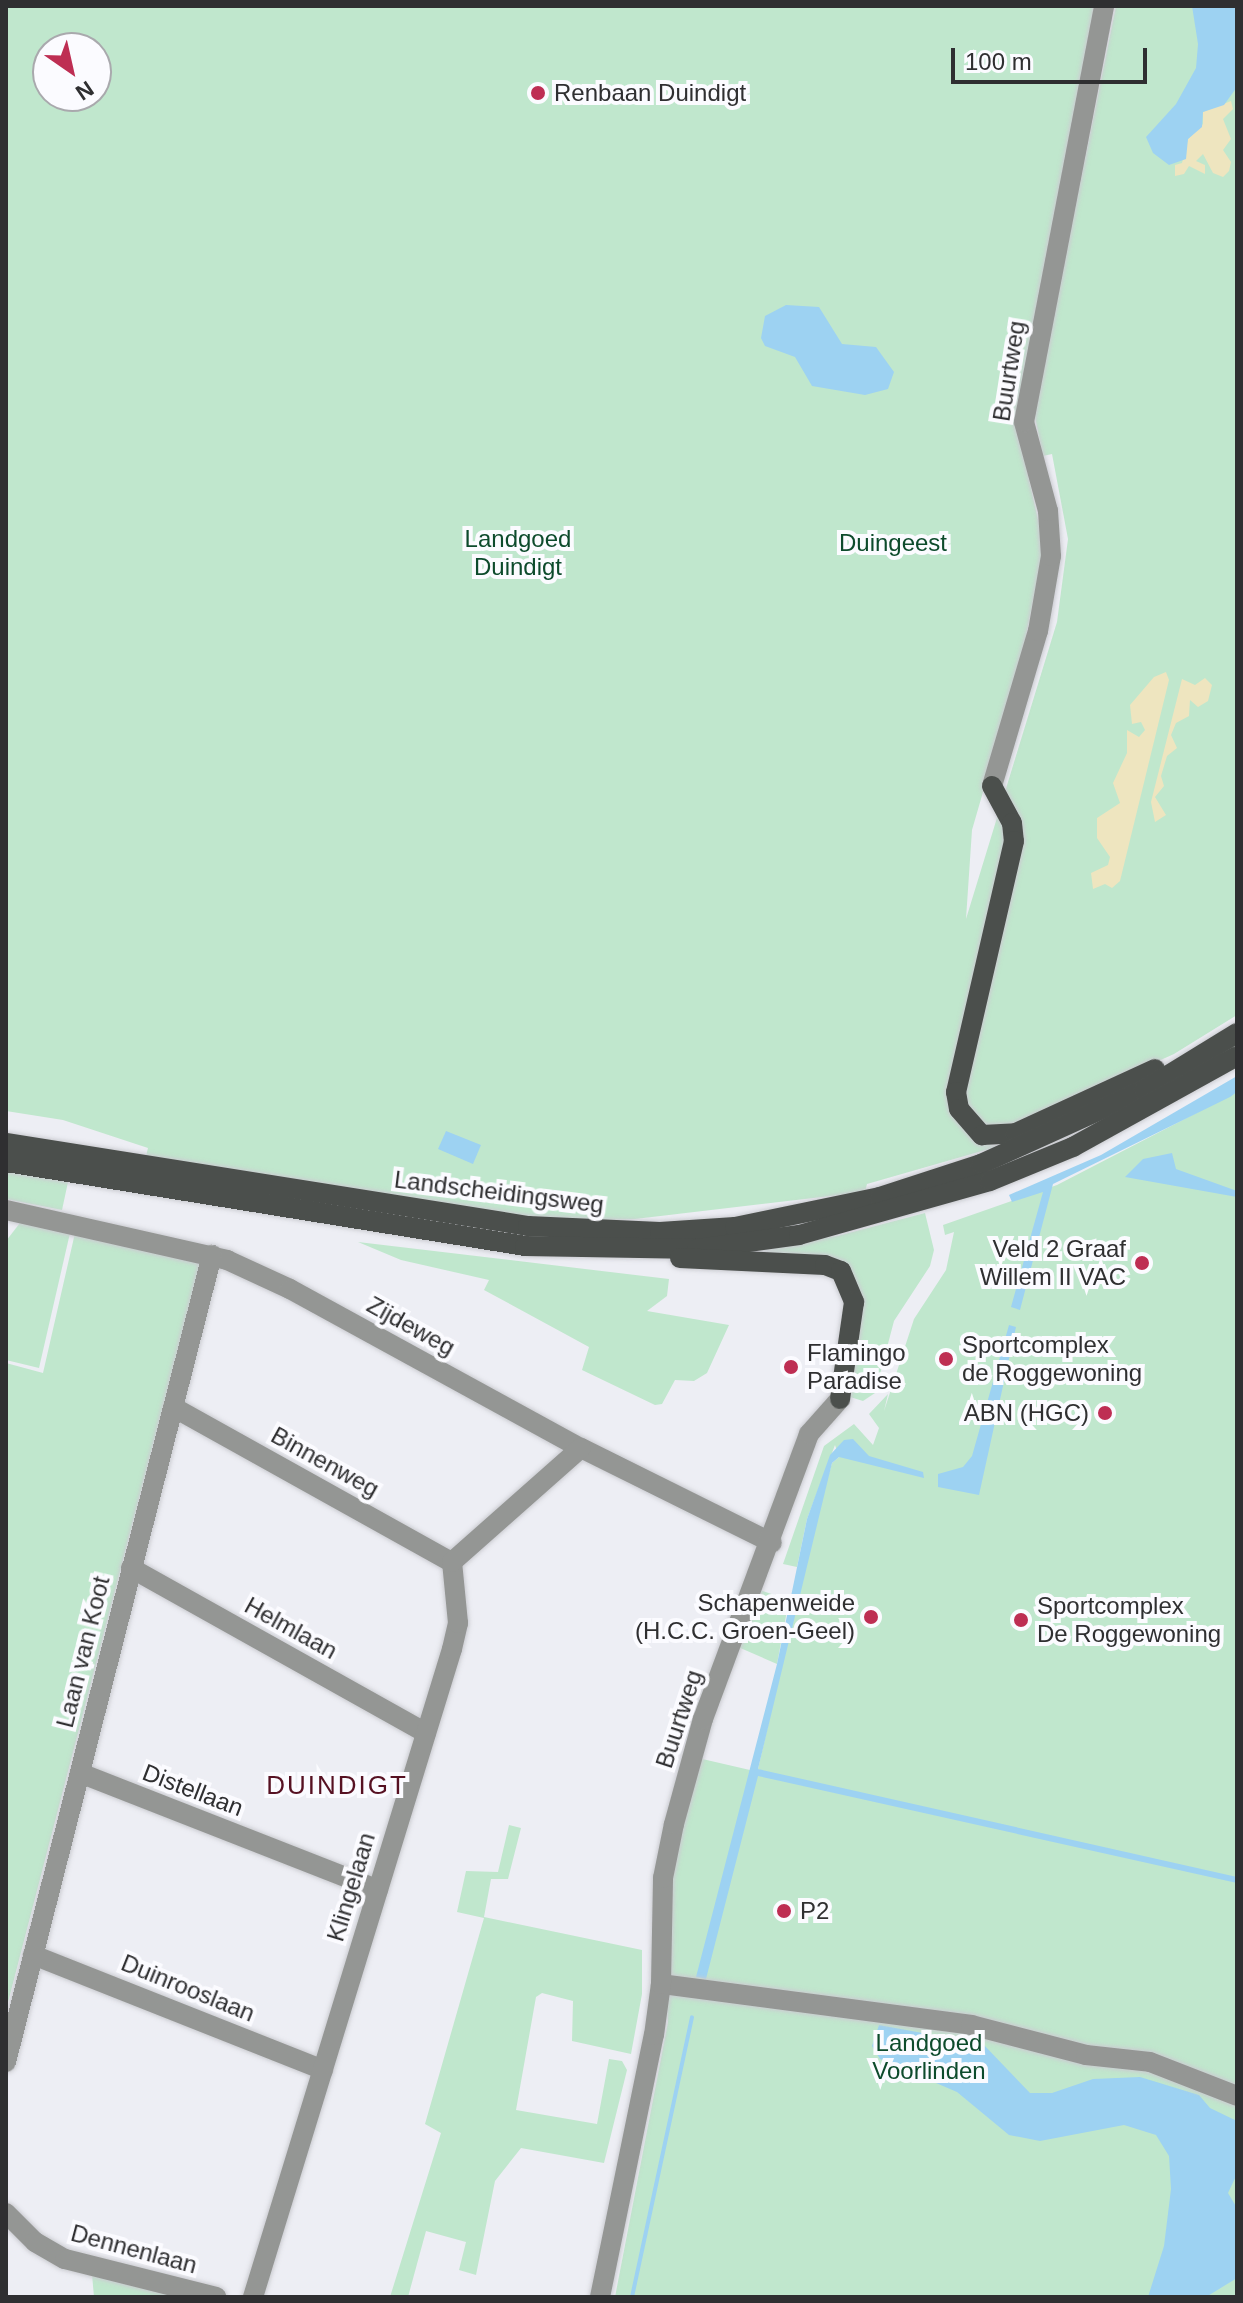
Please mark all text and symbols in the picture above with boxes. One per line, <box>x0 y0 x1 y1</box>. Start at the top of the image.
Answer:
north arrow <box>32 32 112 112</box>
scale bar <box>955 32 1151 82</box>
text: 100 m <box>965 48 1032 75</box>
text: N <box>71 76 98 105</box>
place label: Renbaan Duindigt <box>554 79 746 107</box>
marker: Renbaan Duindigt <box>529 84 547 102</box>
street label: Buurtweg <box>987 319 1031 423</box>
park label: Landgoed Duindigt <box>465 525 571 581</box>
park label: Duingeest <box>839 529 947 557</box>
street label: Landscheidingsweg <box>393 1165 605 1219</box>
place label: Veld 2 Graaf Willem II VAC <box>980 1235 1126 1291</box>
marker: Veld 2 Graaf Willem II VAC <box>1133 1254 1151 1272</box>
street label: Zijdeweg <box>362 1290 460 1362</box>
place label: Sportcomplex de Roggewoning <box>962 1331 1142 1387</box>
place label: Flamingo Paradise <box>807 1339 906 1395</box>
marker: Sportcomplex de Roggewoning <box>937 1350 955 1368</box>
marker: Flamingo Paradise <box>782 1358 800 1376</box>
place label: ABN (HGC) <box>964 1399 1089 1427</box>
marker: ABN (HGC) <box>1096 1404 1114 1422</box>
street label: Binnenweg <box>266 1421 384 1503</box>
street label: Laan van Koot <box>50 1573 116 1731</box>
place label: Schapenweide (H.C.C. Groen-Geel) <box>635 1589 855 1645</box>
street label: Helmlaan <box>240 1591 342 1665</box>
place label: Sportcomplex De Roggewoning <box>1037 1592 1221 1648</box>
marker: Schapenweide (H.C.C. Groen-Geel) <box>862 1608 880 1626</box>
marker: Sportcomplex De Roggewoning <box>1012 1611 1030 1629</box>
street label: Buurtweg <box>650 1666 708 1772</box>
street label: Distellaan <box>139 1758 247 1822</box>
district label: DUINDIGT <box>266 1770 408 1802</box>
street label: Klingelaan <box>321 1829 381 1945</box>
place label: P2 <box>800 1897 829 1925</box>
marker: P2 <box>775 1902 793 1920</box>
street label: Duinrooslaan <box>117 1948 259 2028</box>
park label: Landgoed Voorlinden <box>872 2029 986 2085</box>
street label: Dennenlaan <box>68 2218 200 2280</box>

